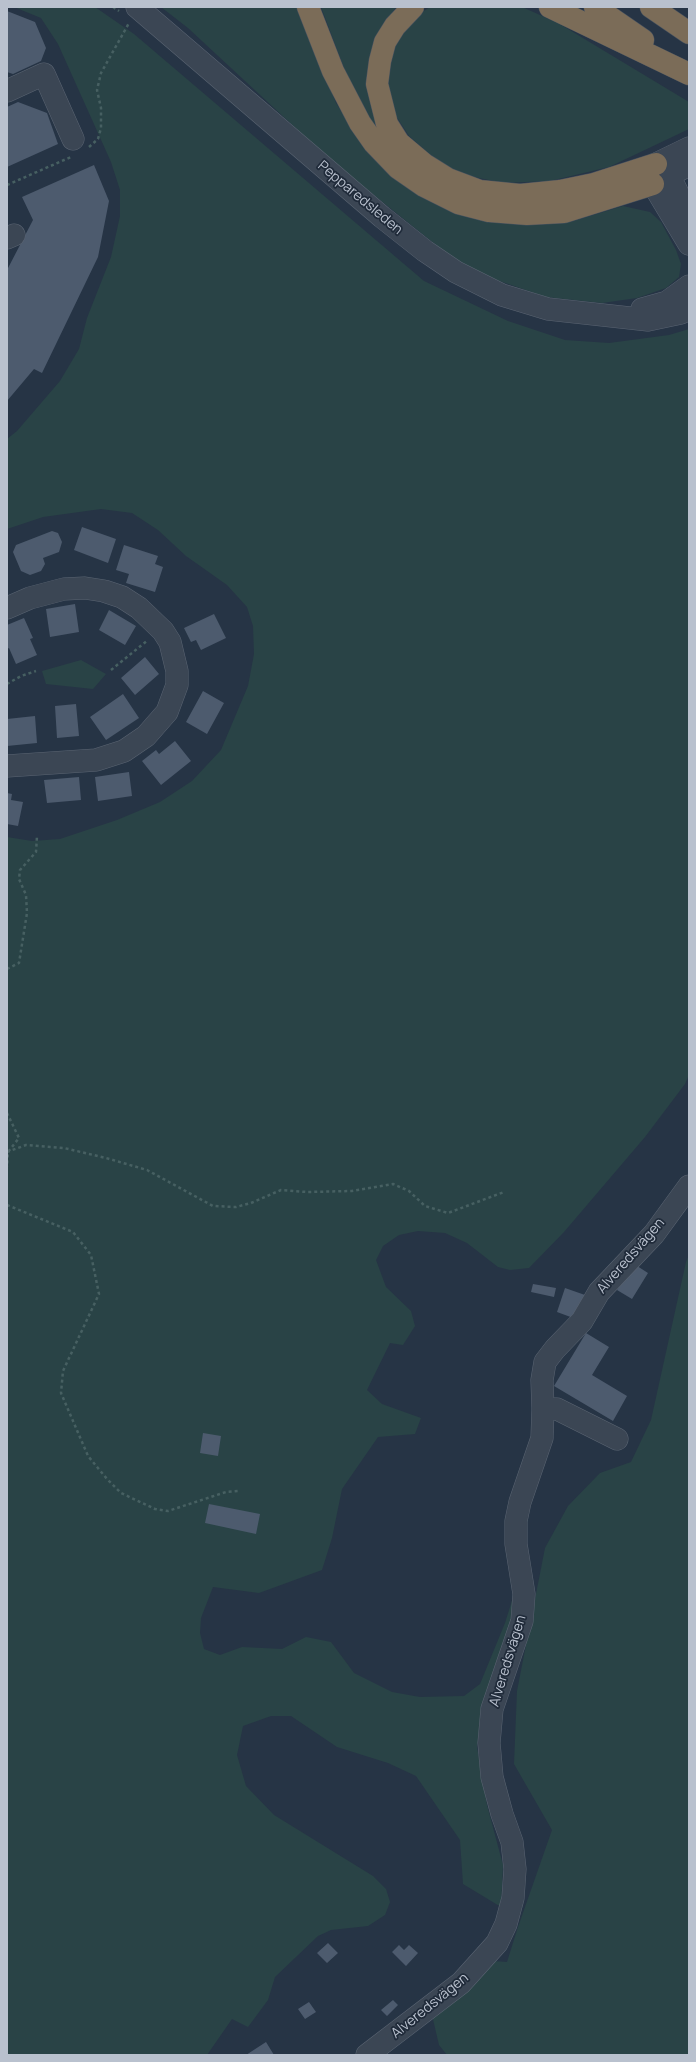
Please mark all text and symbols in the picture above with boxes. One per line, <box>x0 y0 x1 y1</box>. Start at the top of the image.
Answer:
street label: Pepparedsleden <box>314 158 406 238</box>
street label: Alveredsvägen <box>594 1215 668 1297</box>
street label: Alveredsvägen <box>486 1613 530 1709</box>
street label: Alveredsvägen <box>388 1970 472 2042</box>

